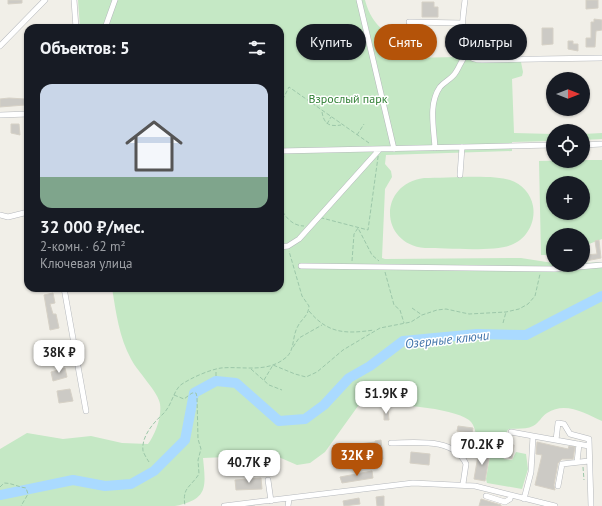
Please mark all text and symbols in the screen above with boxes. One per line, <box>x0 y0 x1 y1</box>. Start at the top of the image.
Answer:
chip: Купить <box>296 24 366 60</box>
chip: Снять <box>374 24 437 60</box>
chip: Фильтры <box>445 24 527 60</box>
text: Объектов: 5 <box>40 37 130 59</box>
icon: filters <box>246 37 268 59</box>
north arrow <box>546 72 590 116</box>
map controls <box>546 72 590 272</box>
park label: Взрослый парк <box>309 91 388 106</box>
icon: home <box>118 110 190 182</box>
button: locate <box>546 124 590 168</box>
button: + <box>546 176 590 220</box>
text: 32 000 ₽/мес. <box>40 216 145 238</box>
button: − <box>546 228 590 272</box>
text: 2-комн. · 62 m² <box>40 238 126 255</box>
text: Ключевая улица <box>40 255 132 272</box>
water label: Озерные ключи <box>404 327 490 352</box>
pin: 38K ₽ <box>31 340 87 374</box>
text: 38K ₽ <box>42 344 76 361</box>
pin: 51.9K ₽ <box>349 381 423 415</box>
text: 51.9K ₽ <box>364 385 408 402</box>
pin: 70.2K ₽ <box>445 432 519 466</box>
text: 70.2K ₽ <box>460 436 504 453</box>
pin: 32K ₽ <box>329 443 385 477</box>
text: 32K ₽ <box>340 447 374 464</box>
pin: 40.7K ₽ <box>212 450 286 484</box>
text: 40.7K ₽ <box>227 454 271 471</box>

